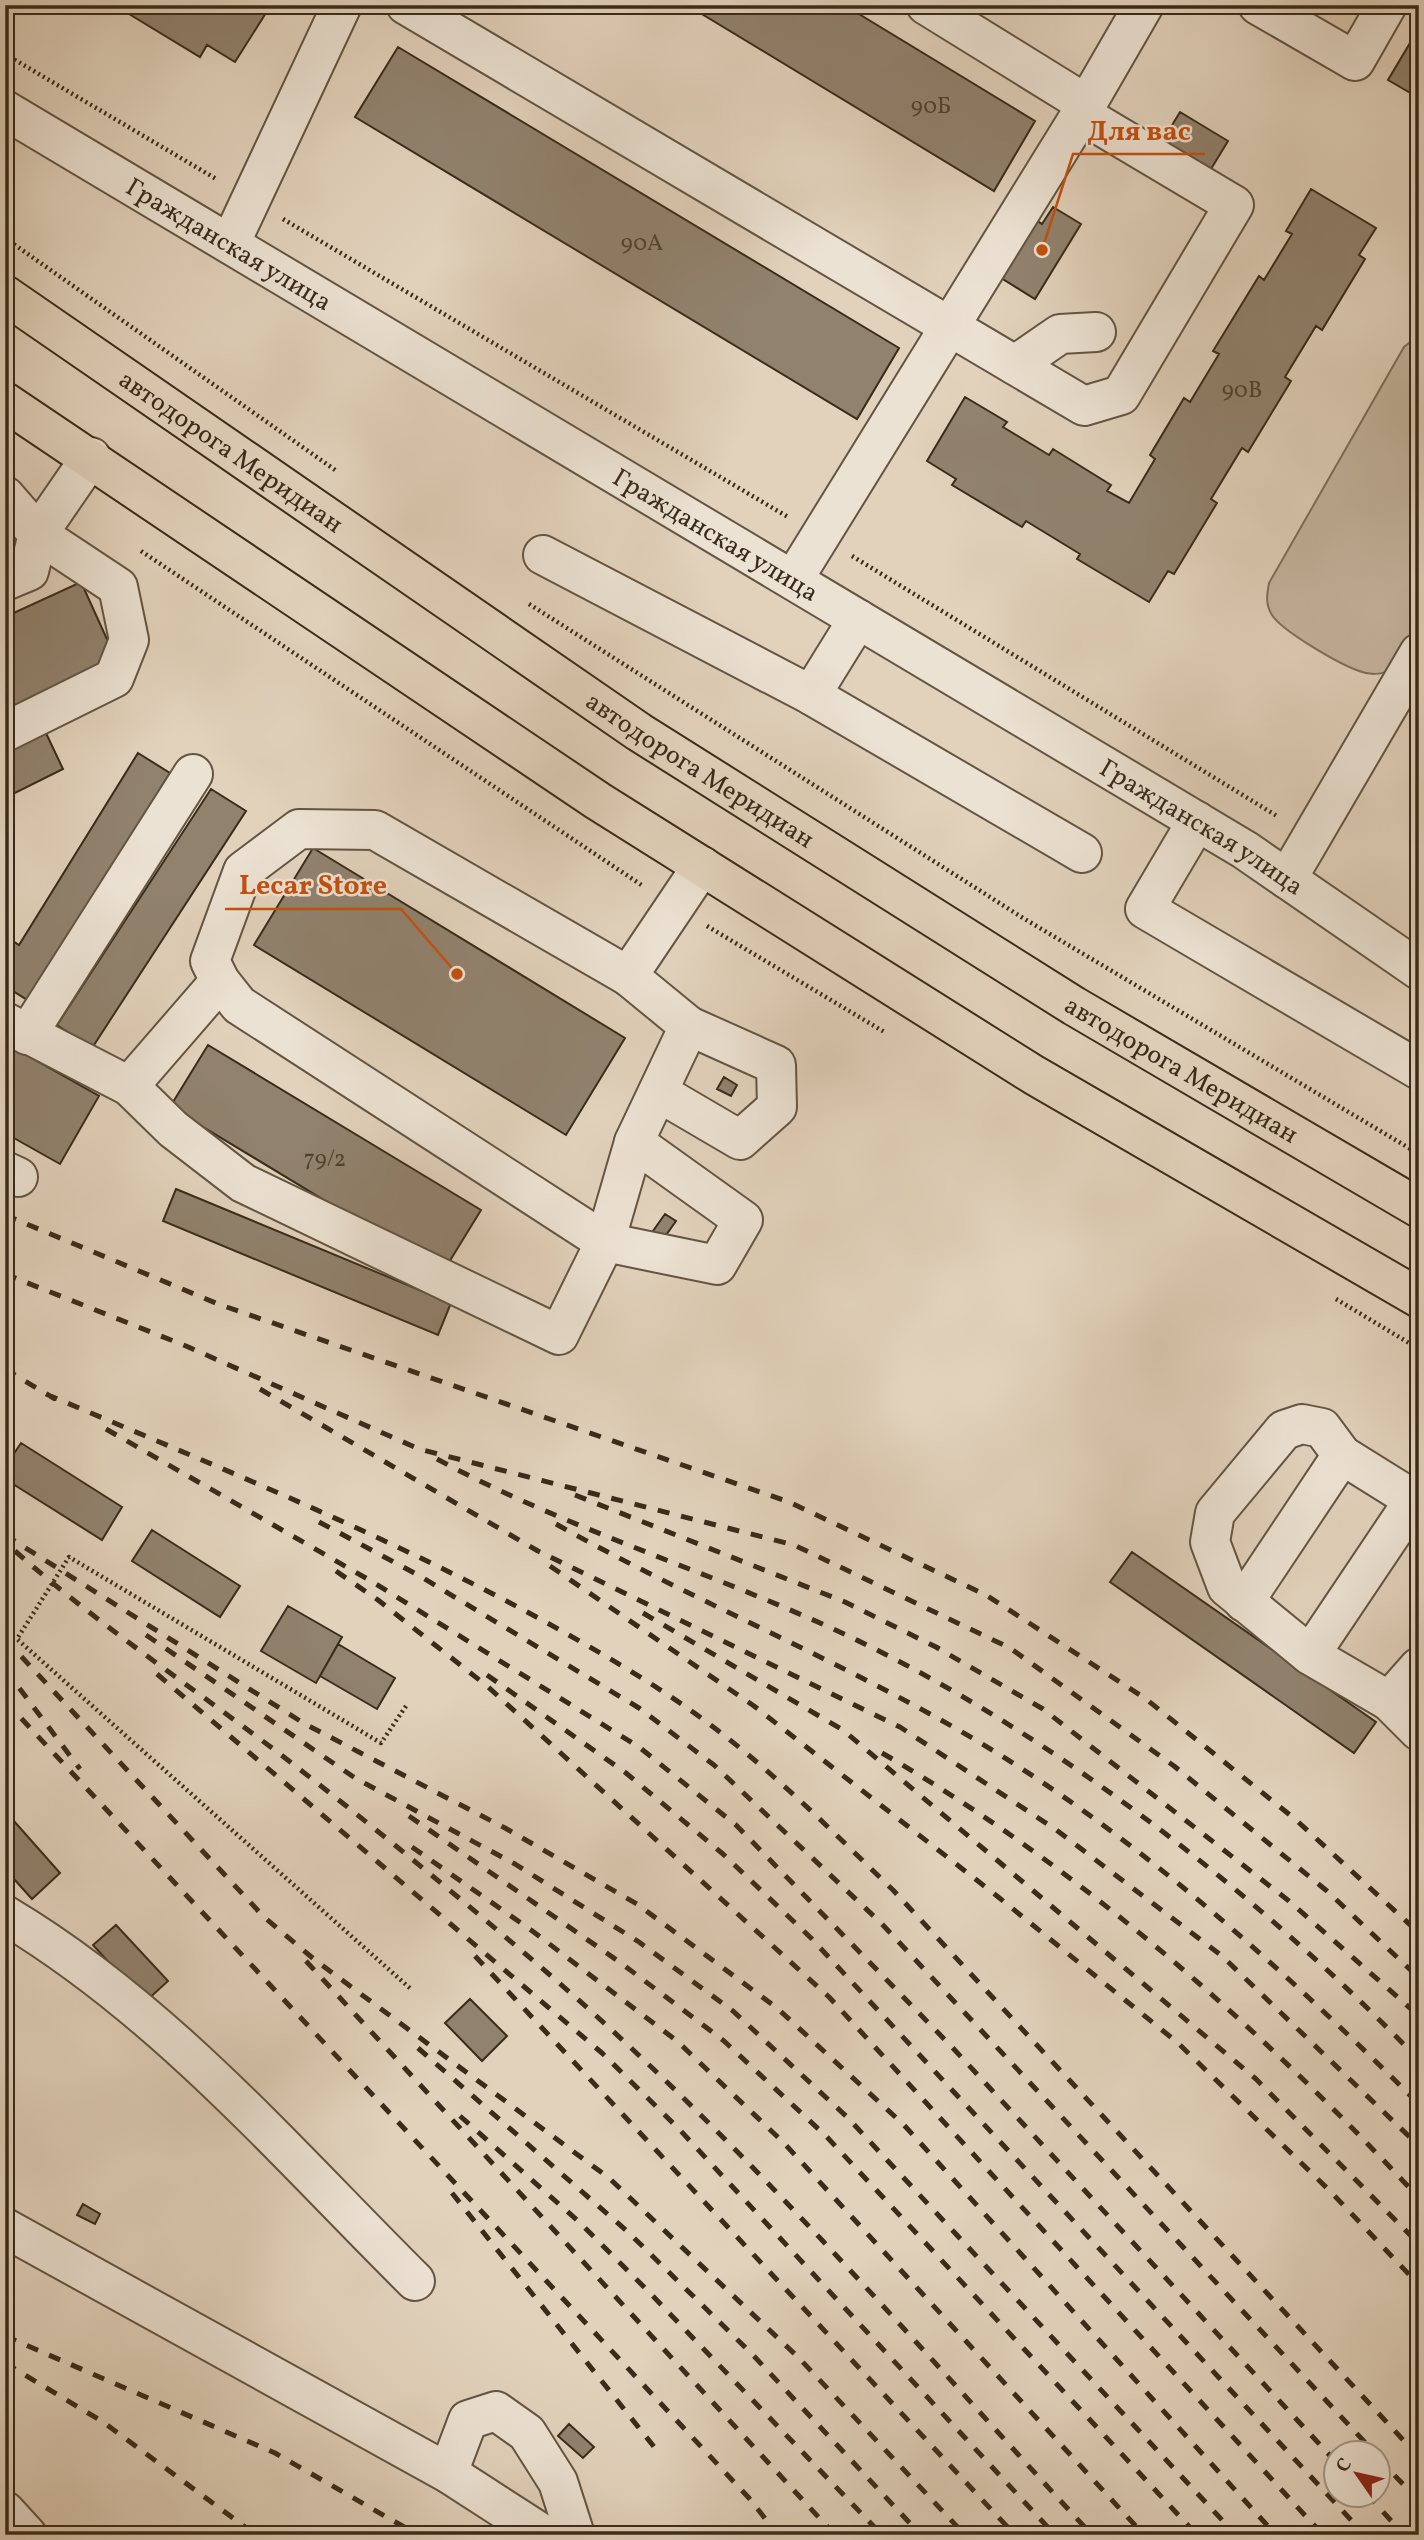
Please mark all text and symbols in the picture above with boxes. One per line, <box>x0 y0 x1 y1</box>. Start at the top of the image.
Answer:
house number: 90Б <box>911 91 951 123</box>
callout: Для вас <box>1073 105 1205 154</box>
text: Для вас <box>1087 113 1191 152</box>
street label: Гражданская улица <box>118 170 338 321</box>
house number: 90А <box>621 228 663 260</box>
street label: автодорога Меридиан <box>111 363 350 543</box>
house number: 90В <box>1222 375 1262 407</box>
street label: Гражданская улица <box>605 461 825 611</box>
street label: автодорога Меридиан <box>578 684 821 858</box>
street label: Гражданская улица <box>1092 751 1310 905</box>
callout: Lecar Store <box>225 860 401 909</box>
text: Lecar Store <box>239 867 387 906</box>
street label: автодорога Меридиан <box>1057 988 1304 1153</box>
house number: 79/2 <box>304 1144 346 1176</box>
north arrow <box>1322 2438 1392 2508</box>
text: С <box>1330 2453 1359 2478</box>

